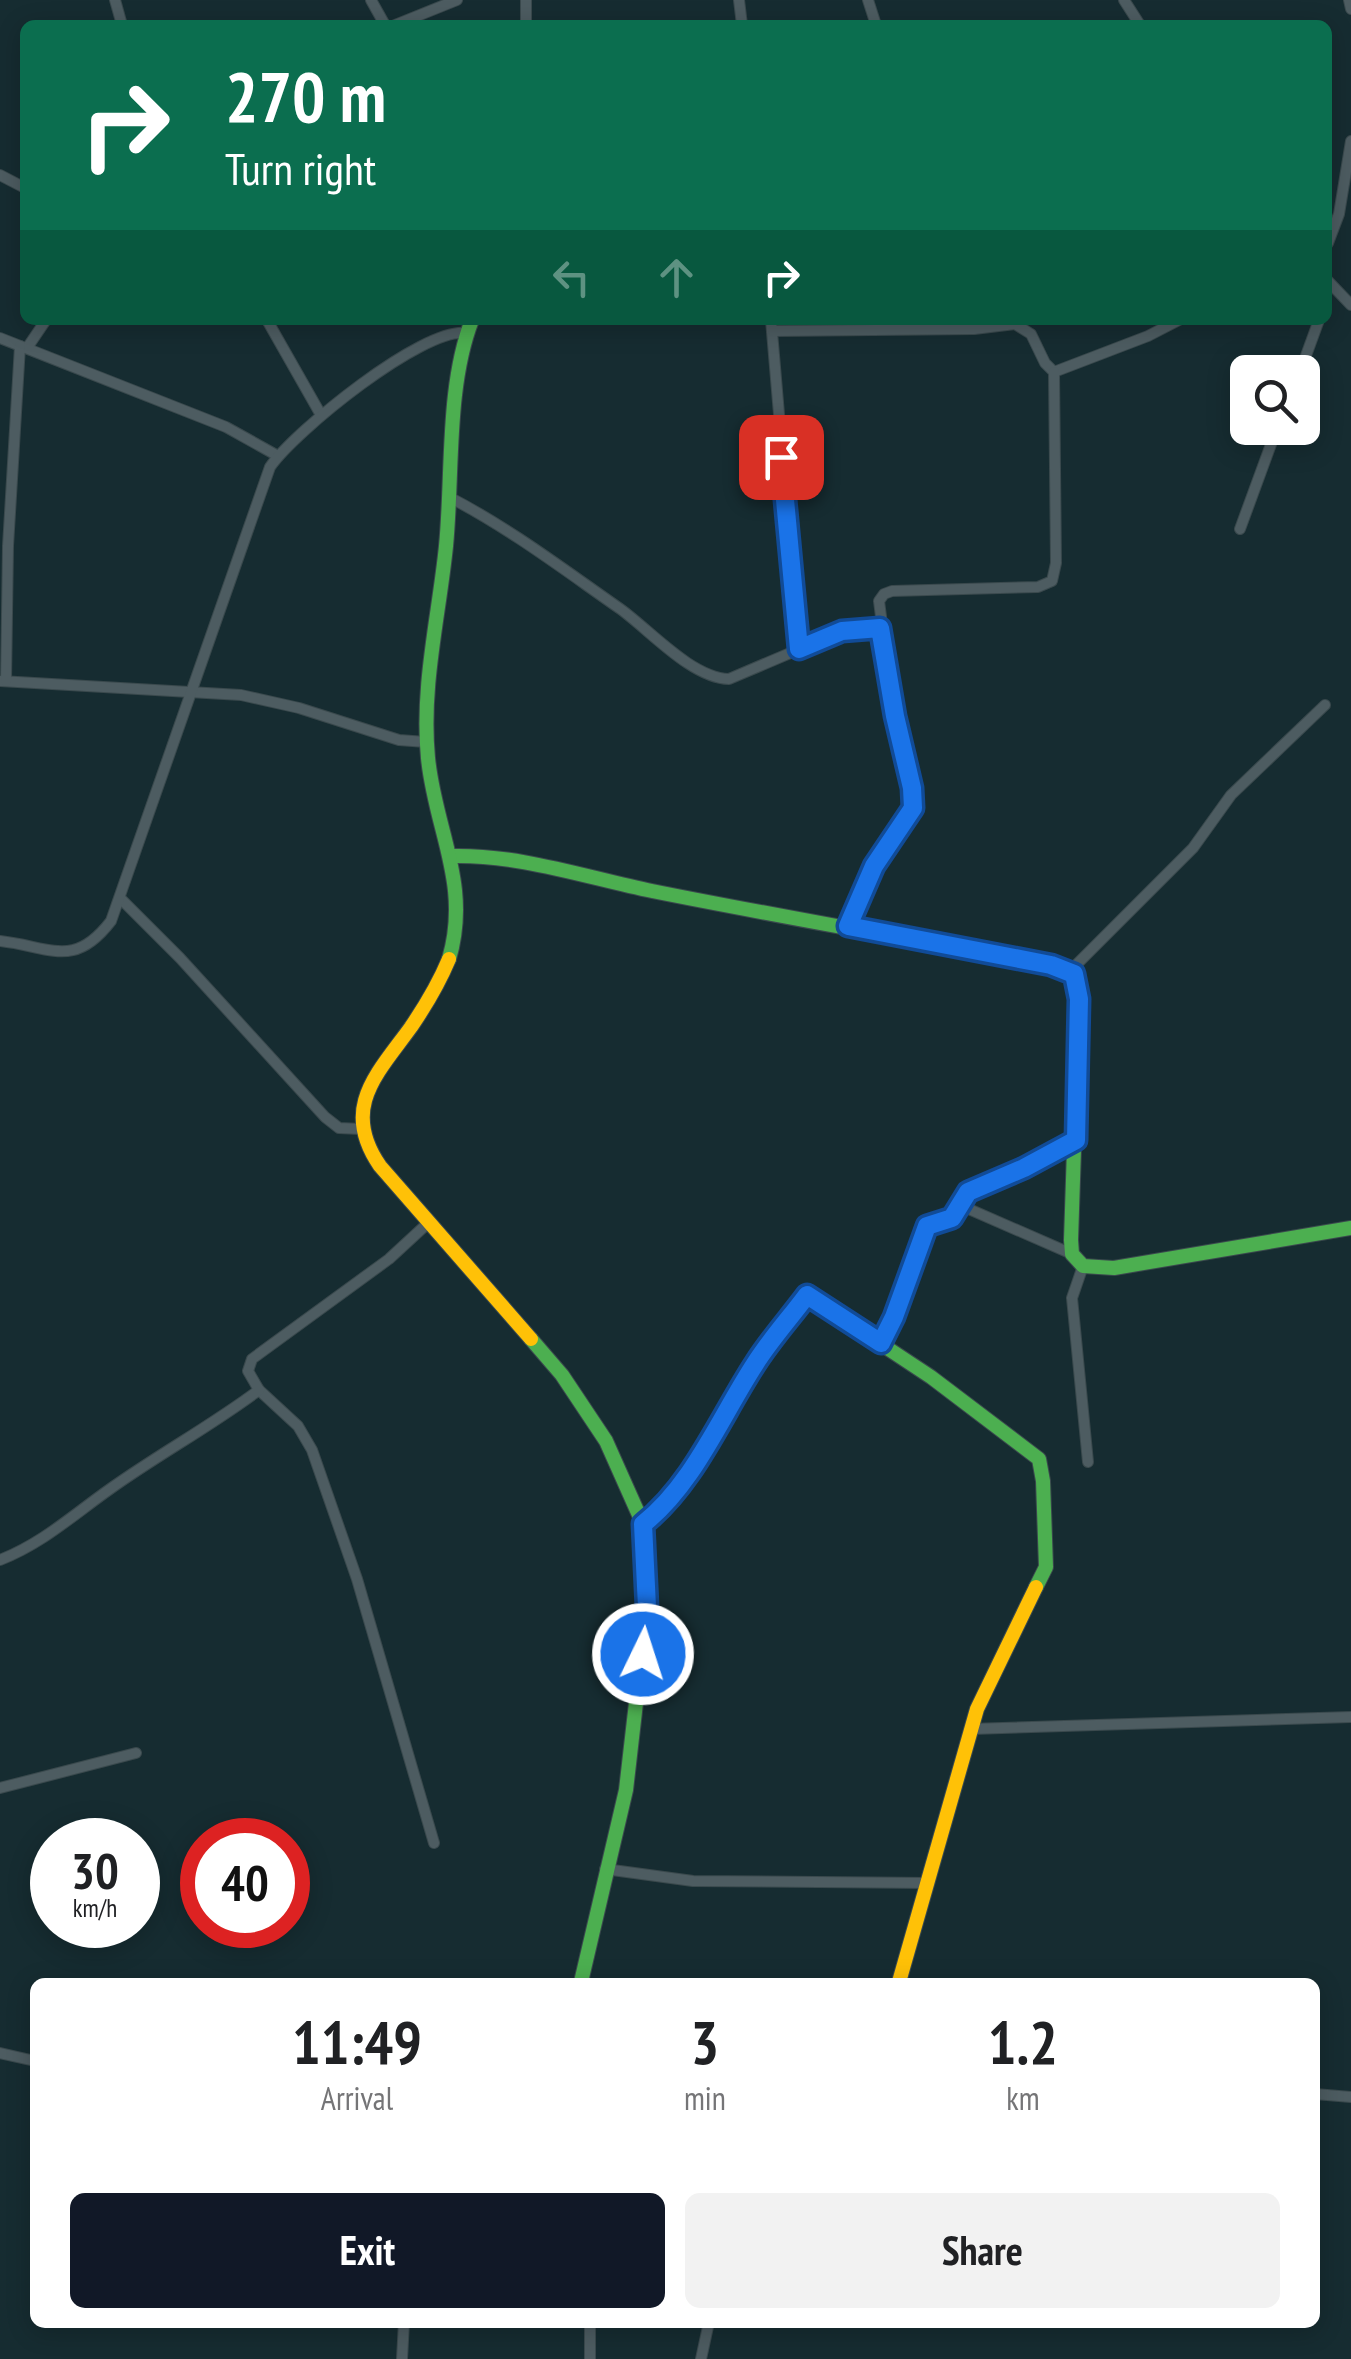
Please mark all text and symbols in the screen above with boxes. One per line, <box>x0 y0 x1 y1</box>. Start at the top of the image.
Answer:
text: 270 m <box>225 51 386 141</box>
icon: right <box>60 60 190 190</box>
text: Turn right <box>225 139 376 197</box>
icon: left <box>544 250 599 305</box>
icon: ahead <box>649 250 704 305</box>
icon: right <box>754 250 809 305</box>
map controls <box>1230 355 1320 445</box>
button: search <box>1230 355 1320 445</box>
pin <box>739 415 824 500</box>
icon: arrive <box>754 430 809 485</box>
position arrow <box>591 1602 695 1706</box>
speed limit sign: 40 <box>180 1818 310 1948</box>
text: 30 <box>71 1838 119 1903</box>
text: km/h <box>73 1892 117 1924</box>
text: 11:49 <box>292 2003 422 2081</box>
text: 3 <box>690 2003 719 2081</box>
text: 1.2 <box>988 2003 1058 2081</box>
text: Arrival <box>321 2077 393 2119</box>
text: min <box>684 2077 726 2119</box>
text: km <box>1006 2077 1039 2119</box>
button: Exit <box>70 2193 665 2308</box>
button: Share <box>685 2193 1280 2308</box>

